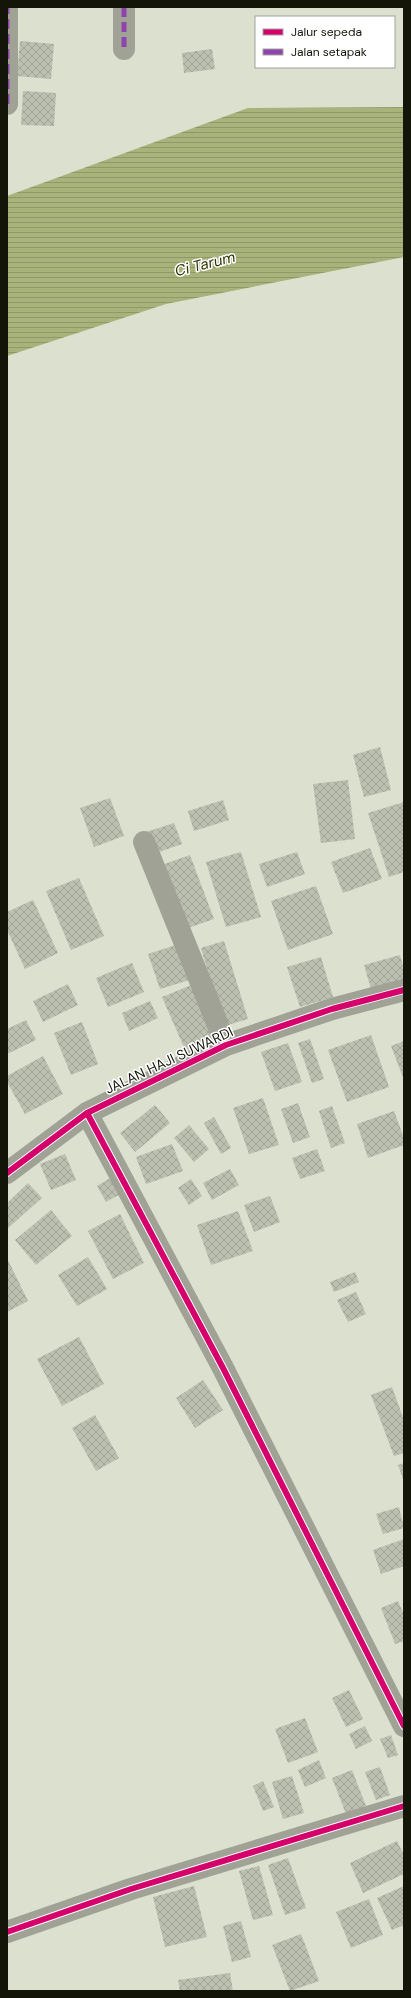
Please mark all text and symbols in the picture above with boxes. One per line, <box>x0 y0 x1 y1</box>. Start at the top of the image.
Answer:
legend <box>255 16 395 68</box>
text: Jalur sepeda <box>291 24 362 40</box>
text: Jalan setapak <box>291 44 367 60</box>
water label: Ci Tarum <box>173 247 237 281</box>
street label: JALAN HAJI SUWARDI <box>102 1022 236 1098</box>

